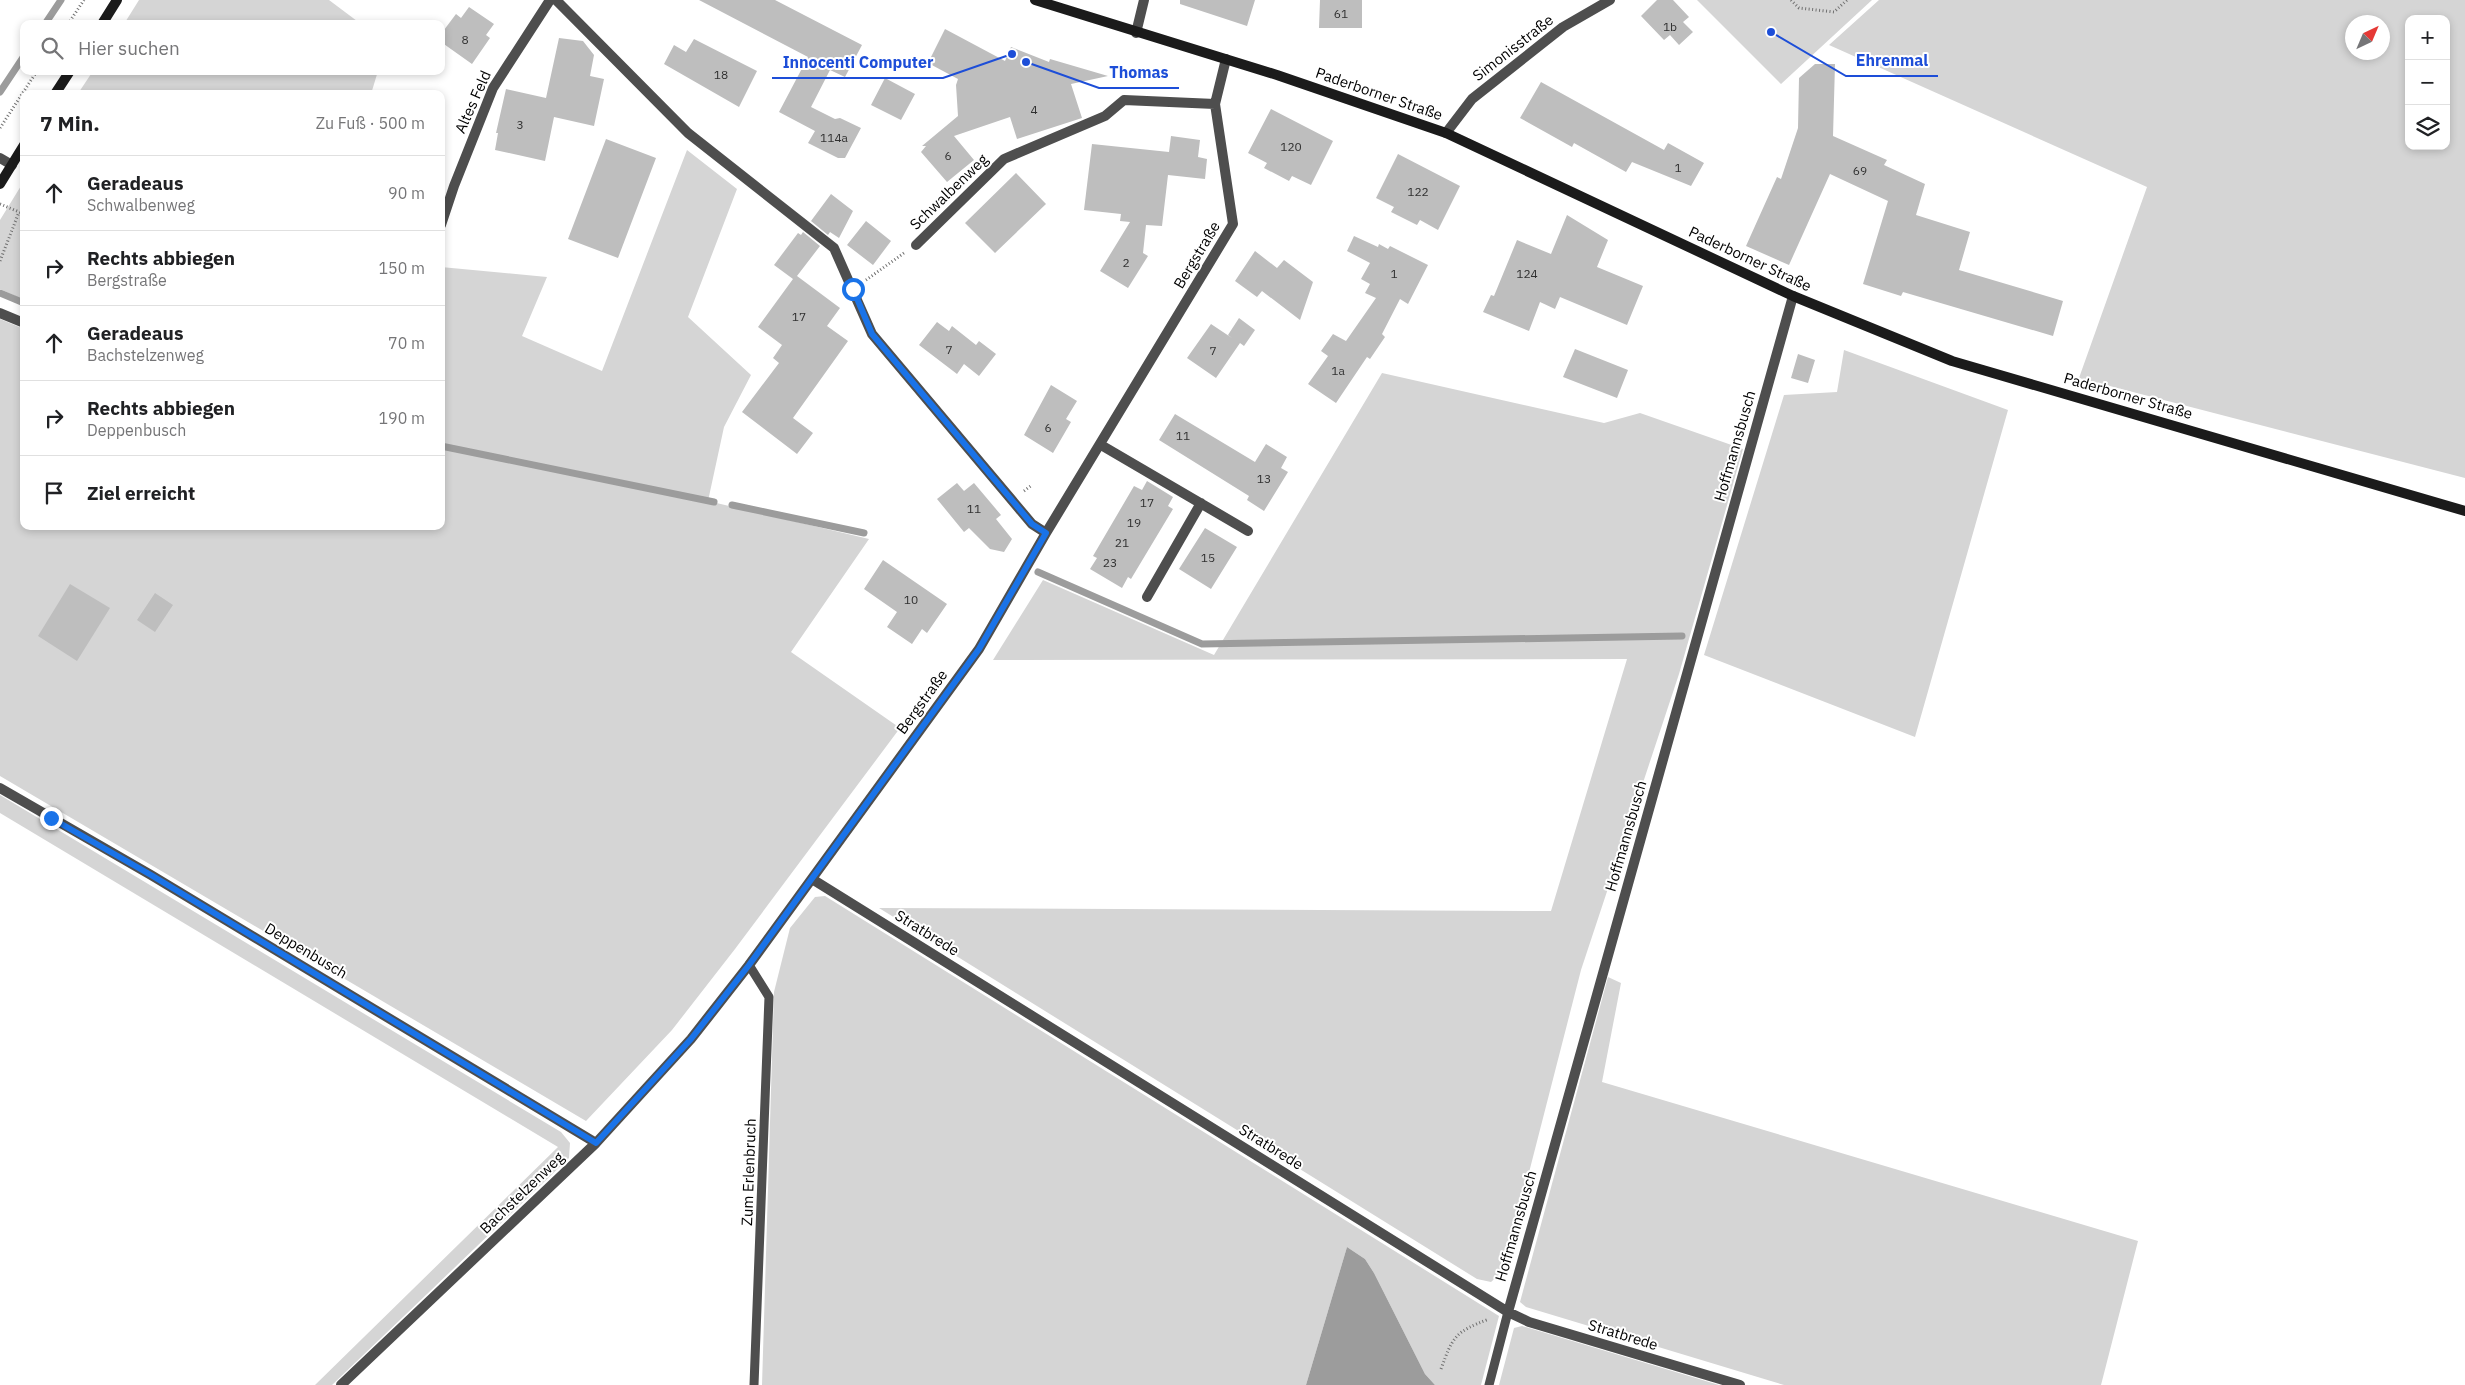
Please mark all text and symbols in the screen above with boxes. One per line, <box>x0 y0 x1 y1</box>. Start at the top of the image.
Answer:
house number: 61 <box>1334 6 1348 21</box>
street label: Simonisstraße <box>1469 10 1557 85</box>
north arrow <box>2345 15 2390 60</box>
map controls <box>2405 15 2450 150</box>
button: + <box>2405 15 2450 60</box>
house number: 1b <box>1663 19 1677 34</box>
search box <box>20 20 445 75</box>
house number: 8 <box>461 32 469 47</box>
icon: search <box>38 34 66 62</box>
text: Hier suchen <box>78 36 180 60</box>
callout: Ehrenmal <box>1846 45 1938 76</box>
callout: Innocenti Computer <box>772 47 943 78</box>
text: Ehrenmal <box>1856 50 1928 70</box>
text: Innocenti Computer <box>783 52 934 72</box>
callout: Thomas <box>1099 57 1179 88</box>
button: − <box>2405 60 2450 105</box>
text: Thomas <box>1109 62 1169 82</box>
street label: Paderborner Straße <box>1313 63 1445 124</box>
street label: Altes Feld <box>450 67 495 136</box>
house number: 18 <box>714 67 728 82</box>
house number: 4 <box>1030 102 1038 117</box>
button: layers <box>2405 105 2450 150</box>
text: 7 Min. <box>40 109 100 137</box>
text: Zu Fuß · 500 m <box>316 113 425 133</box>
house number: 3 <box>516 117 524 132</box>
house number: 114a <box>820 130 849 145</box>
house number: 120 <box>1280 139 1302 154</box>
house number: 6 <box>944 148 952 163</box>
street label: Schwalbenweg <box>906 150 992 234</box>
house number: 1 <box>1674 160 1682 175</box>
house number: 69 <box>1853 163 1867 178</box>
text: Geradeaus <box>87 171 184 195</box>
icon: ahead <box>40 179 68 207</box>
text: 90 m <box>388 183 425 203</box>
house number: 122 <box>1407 184 1429 199</box>
text: Schwalbenweg <box>87 195 195 215</box>
street label: Bergstraße <box>1169 218 1224 292</box>
street label: Paderborner Straße <box>1686 222 1815 295</box>
text: Rechts abbiegen <box>87 246 235 270</box>
icon: right <box>40 254 68 282</box>
house number: 2 <box>1122 255 1130 270</box>
text: 150 m <box>378 258 425 278</box>
house number: 1 <box>1390 266 1398 281</box>
house number: 124 <box>1516 266 1538 281</box>
text: Bergstraße <box>87 270 167 290</box>
route start <box>842 278 865 301</box>
house number: 17 <box>792 309 806 324</box>
text: Geradeaus <box>87 321 184 345</box>
icon: ahead <box>40 329 68 357</box>
text: 70 m <box>388 333 425 353</box>
house number: 7 <box>945 342 953 357</box>
house number: 7 <box>1209 343 1217 358</box>
text: Bachstelzenweg <box>87 345 204 365</box>
house number: 1a <box>1331 363 1345 378</box>
street label: Paderborner Straße <box>2062 368 2195 423</box>
street label: Hoffmannsbusch <box>1710 388 1759 504</box>
text: Rechts abbiegen <box>87 396 235 420</box>
icon: right <box>40 404 68 432</box>
text: 190 m <box>378 408 425 428</box>
text: Deppenbusch <box>87 420 186 440</box>
house number: 6 <box>1044 420 1052 435</box>
house number: 11 <box>1176 428 1190 443</box>
house number: 13 <box>1257 471 1271 486</box>
icon: arrive <box>40 479 68 507</box>
text: Ziel erreicht <box>87 481 195 505</box>
house number: 17 <box>1140 495 1154 510</box>
house number: 11 <box>967 501 981 516</box>
house number: 19 <box>1127 515 1141 530</box>
house number: 21 <box>1115 535 1129 550</box>
house number: 15 <box>1201 550 1215 565</box>
house number: 23 <box>1103 555 1117 570</box>
house number: 10 <box>904 592 918 607</box>
street label: Bergstraße <box>892 666 951 738</box>
street label: Hoffmannsbusch <box>1601 778 1650 894</box>
route end <box>40 807 63 830</box>
street label: Stratbrede <box>892 905 963 960</box>
street label: Deppenbusch <box>261 918 351 983</box>
street label: Zum Erlenbruch <box>737 1118 760 1226</box>
street label: Stratbrede <box>1236 1119 1307 1174</box>
street label: Bachstelzenweg <box>476 1148 568 1238</box>
street label: Hoffmannsbusch <box>1491 1168 1540 1284</box>
street label: Stratbrede <box>1586 1315 1660 1354</box>

